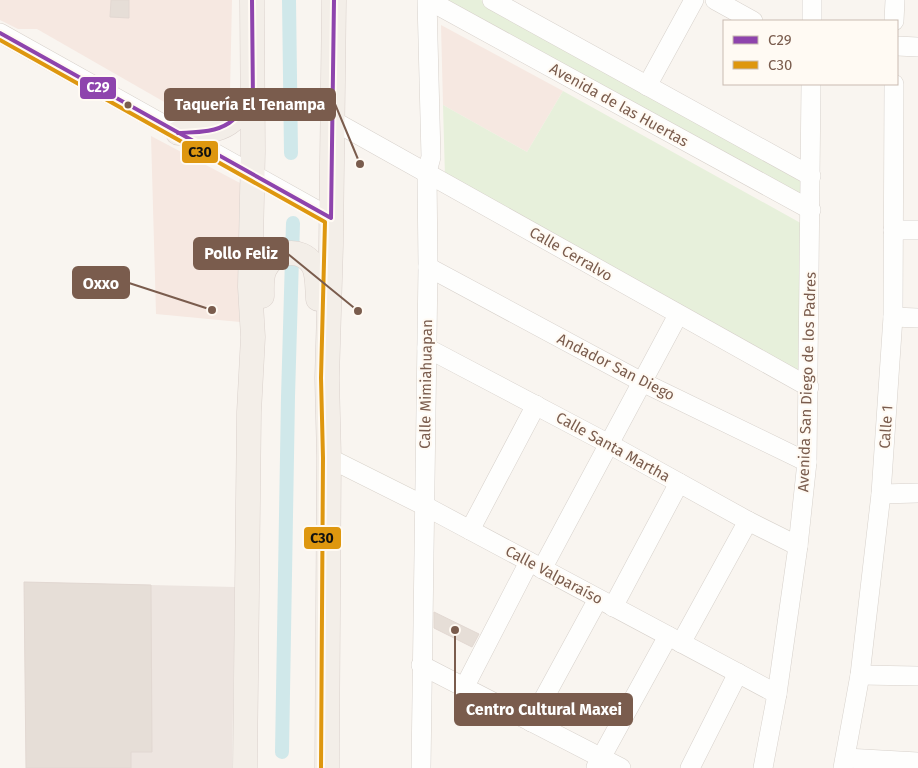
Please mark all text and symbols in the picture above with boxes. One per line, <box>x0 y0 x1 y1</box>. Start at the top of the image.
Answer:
legend <box>723 20 898 85</box>
text: C29 <box>768 31 792 49</box>
text: C30 <box>768 56 792 74</box>
street label: Avenida de las Huertas <box>546 59 692 151</box>
line badge: C29 <box>79 76 117 100</box>
text: C29 <box>87 79 110 96</box>
callout: Taquería El Tenampa <box>165 89 335 120</box>
text: Taquería El Tenampa <box>175 95 326 114</box>
unlabelled marker <box>123 100 133 110</box>
line badge: C30 <box>181 140 219 164</box>
text: C30 <box>188 144 212 161</box>
street label: Calle Cerralvo <box>526 223 616 285</box>
callout: Pollo Feliz <box>194 238 288 269</box>
text: Pollo Feliz <box>204 244 279 263</box>
callout: Oxxo <box>73 267 129 298</box>
street label: Avenida San Diego de los Padres <box>794 272 820 492</box>
text: Oxxo <box>83 274 119 293</box>
street label: Calle Mimiahuapan <box>416 319 436 449</box>
street label: Andador San Diego <box>554 330 678 404</box>
street label: Calle 1 <box>876 405 896 449</box>
street label: Calle Santa Martha <box>553 408 673 486</box>
line badge: C30 <box>303 526 342 550</box>
text: C30 <box>310 530 334 547</box>
street label: Calle Valparaíso <box>502 542 606 608</box>
callout: Centro Cultural Maxei <box>455 694 632 725</box>
text: Centro Cultural Maxei <box>466 700 622 719</box>

